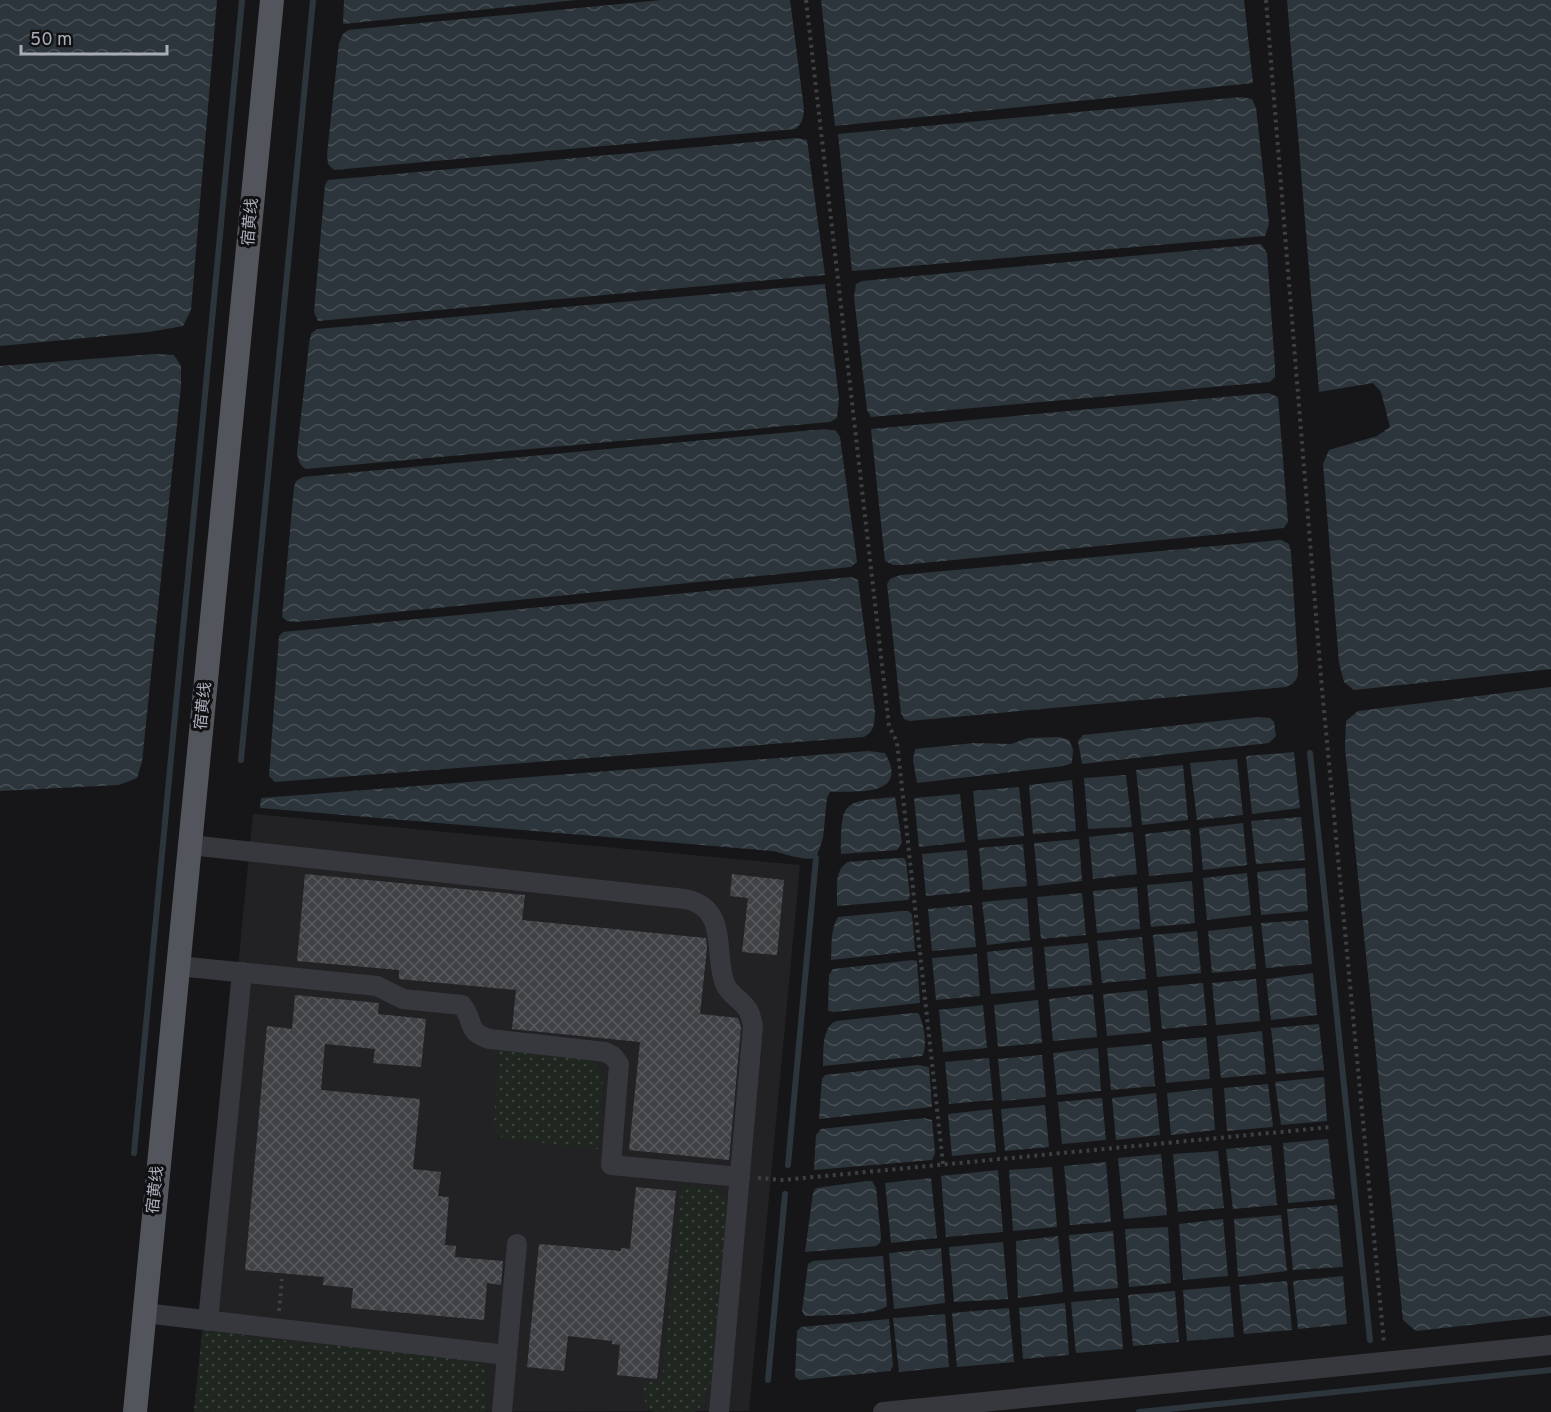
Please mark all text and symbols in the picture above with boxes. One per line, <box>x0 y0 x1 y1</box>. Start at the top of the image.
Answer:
scale bar <box>21 18 166 56</box>
text: 50 m <box>30 29 72 52</box>
street label: 宿黄线 <box>239 197 263 247</box>
street label: 宿黄线 <box>192 681 216 731</box>
street label: 宿黄线 <box>144 1165 168 1215</box>

